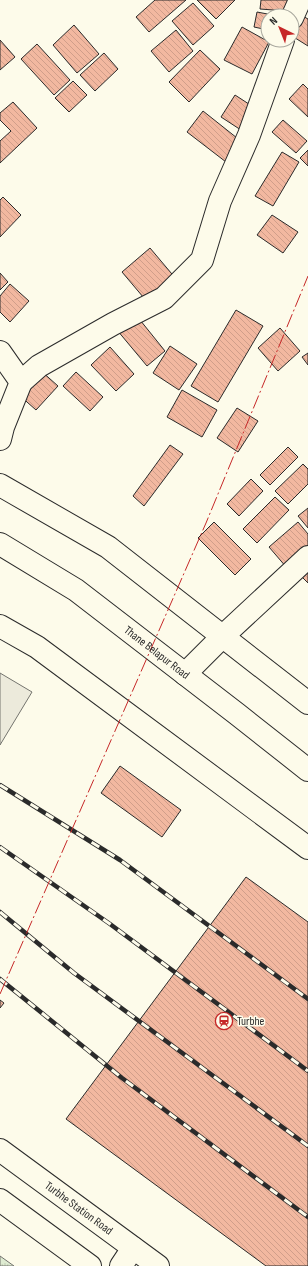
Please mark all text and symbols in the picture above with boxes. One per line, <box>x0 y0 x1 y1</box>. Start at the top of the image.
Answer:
north arrow <box>260 8 300 48</box>
text: N <box>267 14 280 28</box>
street label: Thane Belapur Road <box>121 623 192 683</box>
station icon: Turbhe <box>214 1011 234 1031</box>
place label: Turbhe <box>237 1014 265 1029</box>
street label: Turbhe Station Road <box>42 1178 116 1238</box>

